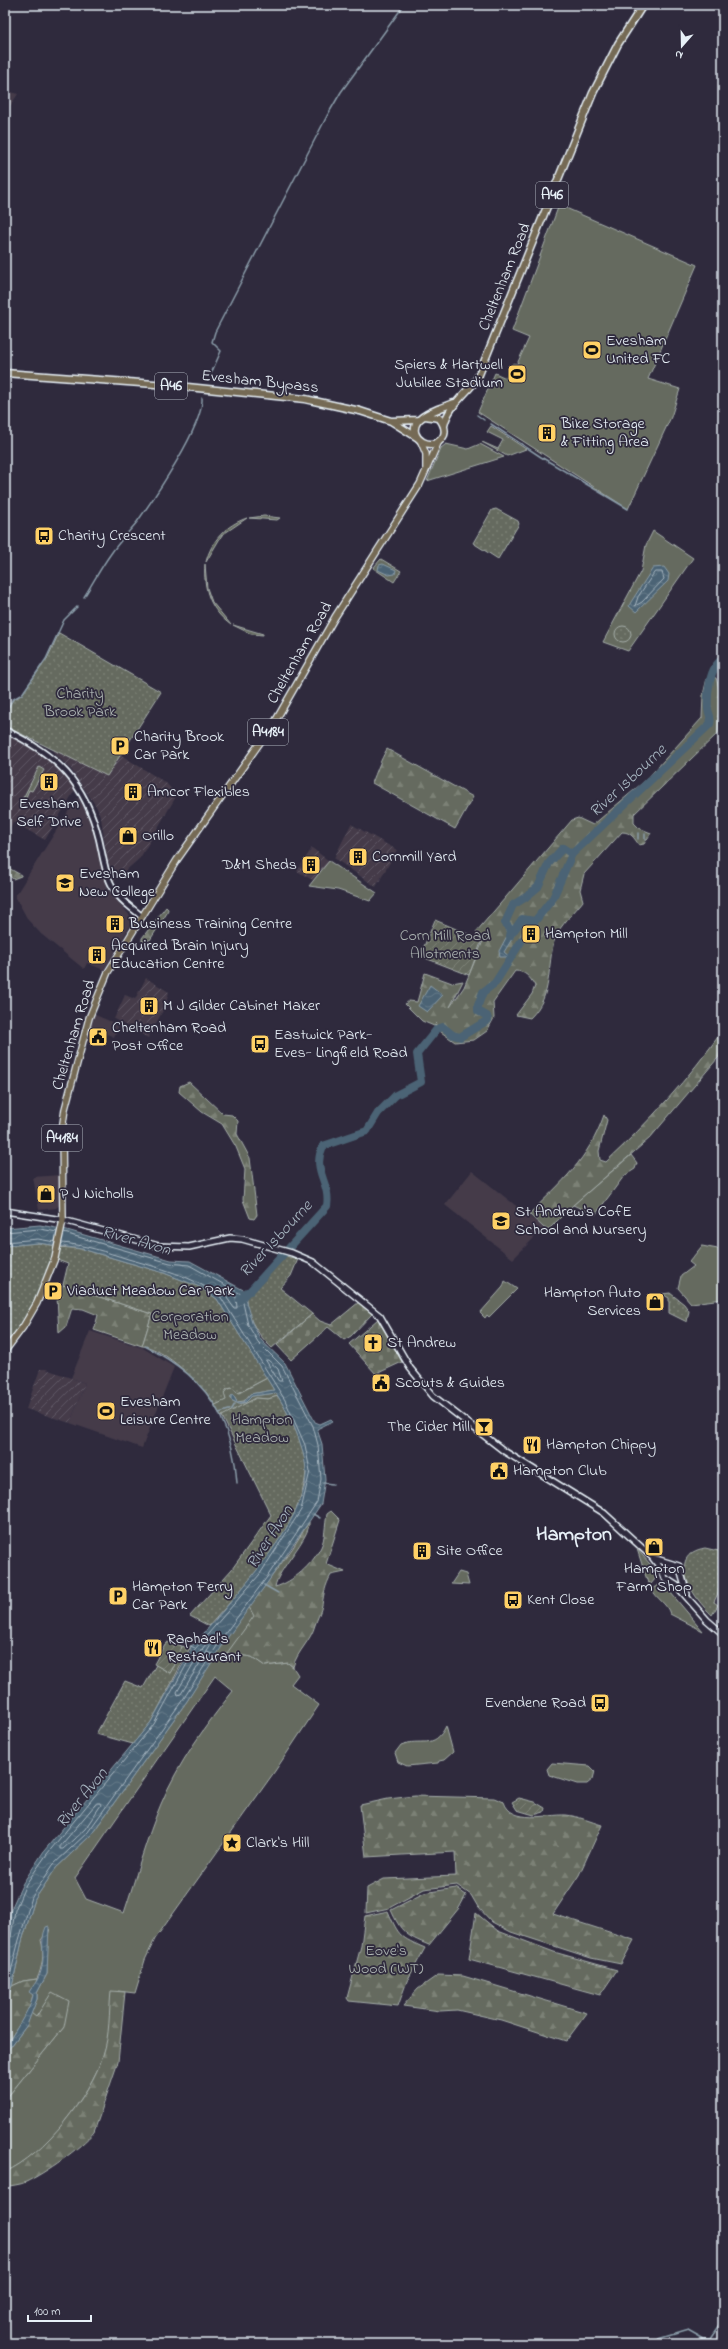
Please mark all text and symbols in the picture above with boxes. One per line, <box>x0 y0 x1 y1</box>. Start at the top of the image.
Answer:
north arrow <box>662 26 702 66</box>
text: N <box>673 46 685 63</box>
road number: A46 <box>536 182 568 208</box>
street label: Cheltenham Road <box>472 220 538 334</box>
place label: Evesham United FC <box>606 329 671 371</box>
sports icon: Evesham United FC <box>581 339 603 361</box>
place label: Spiers & Hartwell Jubilee Stadium <box>394 353 503 395</box>
sports icon: Spiers & Hartwell Jubilee Stadium <box>506 363 528 385</box>
street label: Evesham Bypass <box>200 364 320 400</box>
road number: A46 <box>155 373 187 399</box>
place label: Bike Storage & Fitting Area <box>560 412 649 454</box>
building icon: Bike Storage & Fitting Area <box>536 422 558 444</box>
place label: Charity Crescent <box>58 524 166 548</box>
bus stop icon: Charity Crescent <box>33 525 55 547</box>
street label: Cheltenham Road <box>261 598 339 708</box>
park label: Charity Brook Park <box>43 682 117 724</box>
road number: A4184 <box>248 719 288 745</box>
place label: Charity Brook Car Park <box>134 725 225 767</box>
parking icon: Charity Brook Car Park <box>109 735 131 757</box>
water label: River Isbourne <box>584 737 673 824</box>
building icon: Evesham Self Drive <box>38 771 60 793</box>
place label: Amcor Flexibles <box>147 780 250 804</box>
building icon: Amcor Flexibles <box>122 781 144 803</box>
place label: Evesham Self Drive <box>17 792 82 834</box>
place label: Orillo <box>142 824 174 848</box>
shop icon: Orillo <box>117 825 139 847</box>
place label: Cornmill Yard <box>372 845 457 869</box>
building icon: Cornmill Yard <box>347 846 369 868</box>
place label: D&M Sheds <box>221 853 297 877</box>
building icon: D&M Sheds <box>300 854 322 876</box>
place label: Evesham New College <box>79 862 156 904</box>
school or university icon: Evesham New College <box>54 872 76 894</box>
place label: Business Training Centre <box>128 912 293 936</box>
building icon: Business Training Centre <box>104 913 126 935</box>
place label: Hampton Mill <box>545 922 628 946</box>
building icon: Hampton Mill <box>520 923 542 945</box>
park label: Corn Mill Road Allotments <box>400 924 490 966</box>
place label: Acquired Brain Injury Education Centre <box>111 934 249 976</box>
building icon: Acquired Brain Injury Education Centre <box>86 944 108 966</box>
street label: Cheltenham Road <box>46 977 102 1093</box>
place label: M J Gilder Cabinet Maker <box>163 994 320 1018</box>
building icon: M J Gilder Cabinet Maker <box>138 995 160 1017</box>
place label: Cheltenham Road Post Office <box>112 1016 226 1058</box>
place label: Eastwick Park- Eves- Lingfield Road <box>274 1023 408 1065</box>
public building icon: Cheltenham Road Post Office <box>87 1026 109 1048</box>
bus stop icon: Eastwick Park- Eves- Lingfield Road <box>249 1033 271 1055</box>
road number: A4184 <box>42 1125 82 1151</box>
place label: P J Nicholls <box>60 1182 134 1206</box>
shop icon: P J Nicholls <box>35 1183 57 1205</box>
water label: River Isbourne <box>233 1194 320 1283</box>
place label: St Andrew's CofE School and Nursery <box>515 1200 646 1242</box>
school or university icon: St Andrew's CofE School and Nursery <box>490 1210 512 1232</box>
water label: River Avon <box>98 1219 174 1263</box>
place label: Viaduct Meadow Car Park <box>66 1279 235 1303</box>
parking icon: Viaduct Meadow Car Park <box>42 1280 64 1302</box>
place label: Hampton Auto Services <box>544 1281 641 1323</box>
shop icon: Hampton Auto Services <box>644 1291 666 1313</box>
park label: Corporation Meadow <box>151 1305 229 1347</box>
place label: St Andrew <box>387 1331 456 1355</box>
church icon: St Andrew <box>362 1332 384 1354</box>
place label: Scouts & Guides <box>395 1371 505 1395</box>
public building icon: Scouts & Guides <box>370 1372 392 1394</box>
place label: Evesham Leisure Centre <box>120 1390 212 1432</box>
sports icon: Evesham Leisure Centre <box>95 1400 117 1422</box>
park label: Hampton Meadow <box>232 1408 292 1450</box>
place label: The Cider Mill <box>387 1415 470 1439</box>
bar icon: The Cider Mill <box>473 1416 495 1438</box>
place label: Hampton Chippy <box>546 1433 656 1457</box>
restaurant icon: Hampton Chippy <box>521 1434 543 1456</box>
place label: Hampton Club <box>513 1459 607 1483</box>
public building icon: Hampton Club <box>488 1460 510 1482</box>
water label: River Avon <box>240 1500 300 1574</box>
district label: Hampton <box>536 1521 612 1550</box>
shop icon: Hampton Farm Shop <box>643 1536 665 1558</box>
place label: Site Office <box>436 1539 504 1563</box>
building icon: Site Office <box>411 1540 433 1562</box>
place label: Hampton Farm Shop <box>615 1557 692 1599</box>
place label: Hampton Ferry Car Park <box>132 1575 233 1617</box>
parking icon: Hampton Ferry Car Park <box>107 1585 129 1607</box>
place label: Kent Close <box>527 1588 595 1612</box>
bus stop icon: Kent Close <box>502 1589 524 1611</box>
place label: Raphael's Restaurant <box>167 1627 242 1669</box>
restaurant icon: Raphael's Restaurant <box>142 1637 164 1659</box>
place label: Evendene Road <box>485 1691 586 1715</box>
bus stop icon: Evendene Road <box>589 1692 611 1714</box>
water label: River Avon <box>50 1762 114 1833</box>
place label: Clark's Hill <box>246 1831 310 1855</box>
place icon: Clark's Hill <box>221 1832 243 1854</box>
park label: Eove's Wood (WT) <box>348 1939 424 1981</box>
scale bar <box>28 2297 91 2323</box>
text: 100 m <box>34 2303 61 2321</box>

